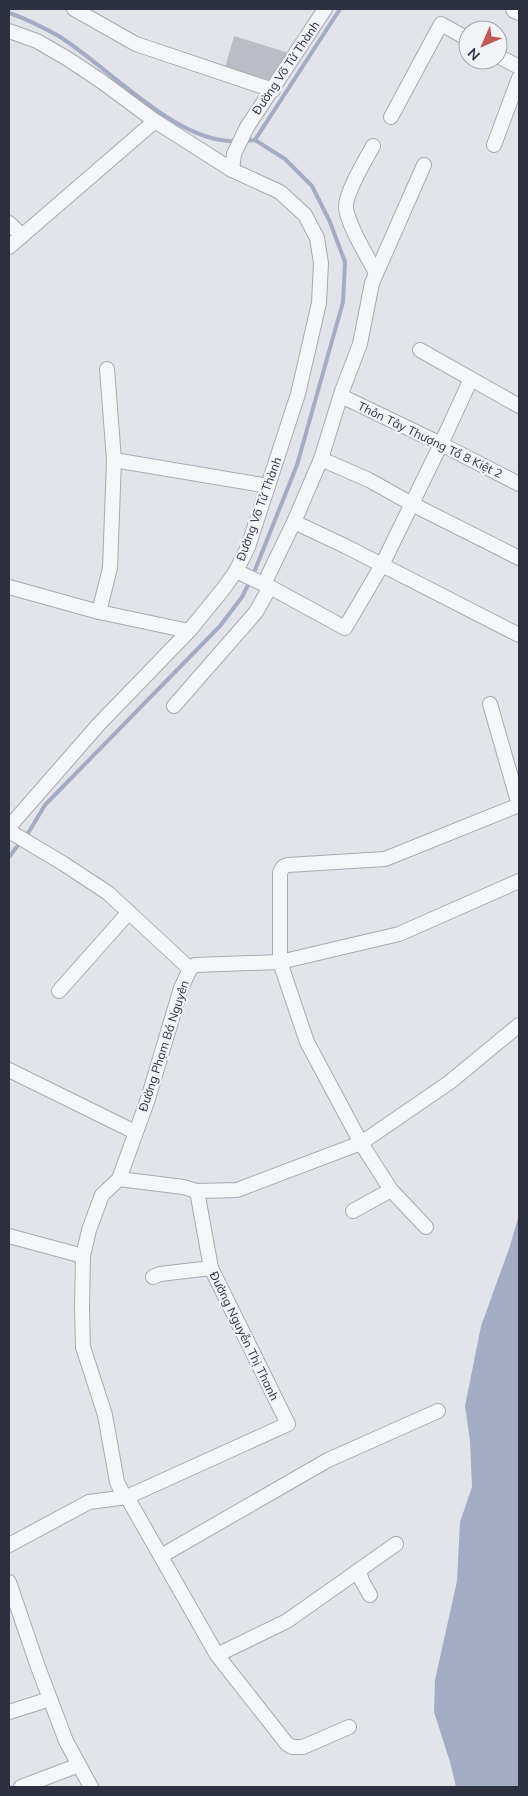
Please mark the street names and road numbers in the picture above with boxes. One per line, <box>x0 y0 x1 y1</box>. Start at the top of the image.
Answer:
street label: Đường Võ Tử Thành <box>249 18 322 117</box>
street label: Thôn Tây Thượng Tổ 8 Kiệt 2 <box>356 398 505 481</box>
street label: Đường Võ Tử Thành <box>233 455 284 563</box>
street label: Đường Phạm Bá Nguyên <box>135 978 192 1113</box>
street label: Đường Nguyễn Thị Thanh <box>207 1269 282 1403</box>

